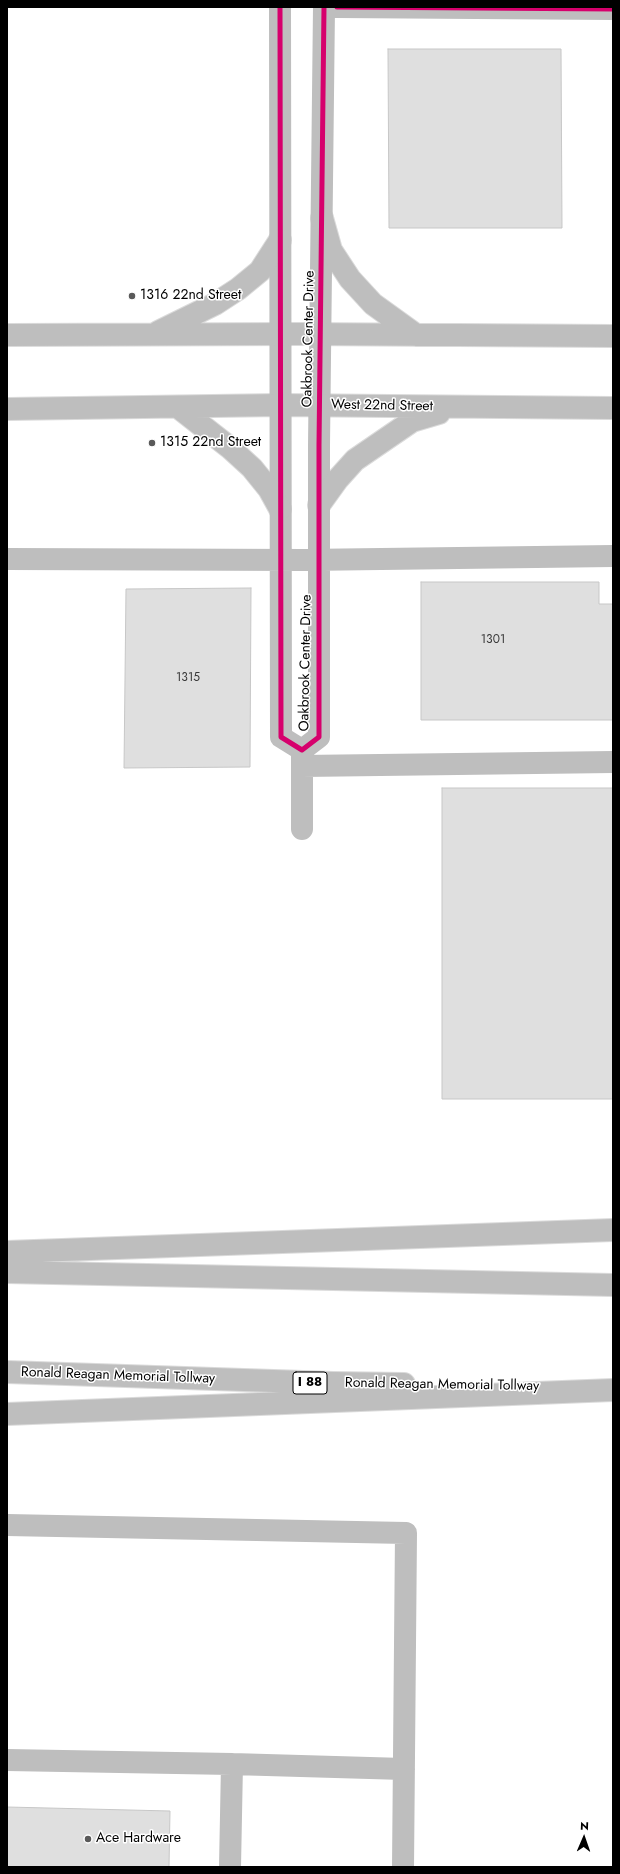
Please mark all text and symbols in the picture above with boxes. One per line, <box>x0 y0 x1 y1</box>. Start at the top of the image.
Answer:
street label: Oakbrook Center Drive <box>299 270 319 408</box>
place label: 1316 22nd Street <box>140 288 241 304</box>
marker: 1316 22nd Street <box>127 291 137 301</box>
street label: West 22nd Street <box>331 397 433 415</box>
place label: 1315 22nd Street <box>160 435 261 451</box>
marker: 1315 22nd Street <box>147 438 157 448</box>
street label: Oakbrook Center Drive <box>296 594 316 732</box>
house number: 1301 <box>481 633 505 647</box>
house number: 1315 <box>176 671 200 685</box>
street label: Ronald Reagan Memorial Tollway <box>21 1364 215 1388</box>
road number: I 88 <box>293 1372 327 1394</box>
street label: Ronald Reagan Memorial Tollway <box>345 1375 539 1395</box>
north arrow <box>564 1818 604 1858</box>
text: N <box>580 1818 589 1834</box>
place label: Ace Hardware <box>96 1831 181 1847</box>
marker: Ace Hardware <box>83 1834 93 1844</box>

